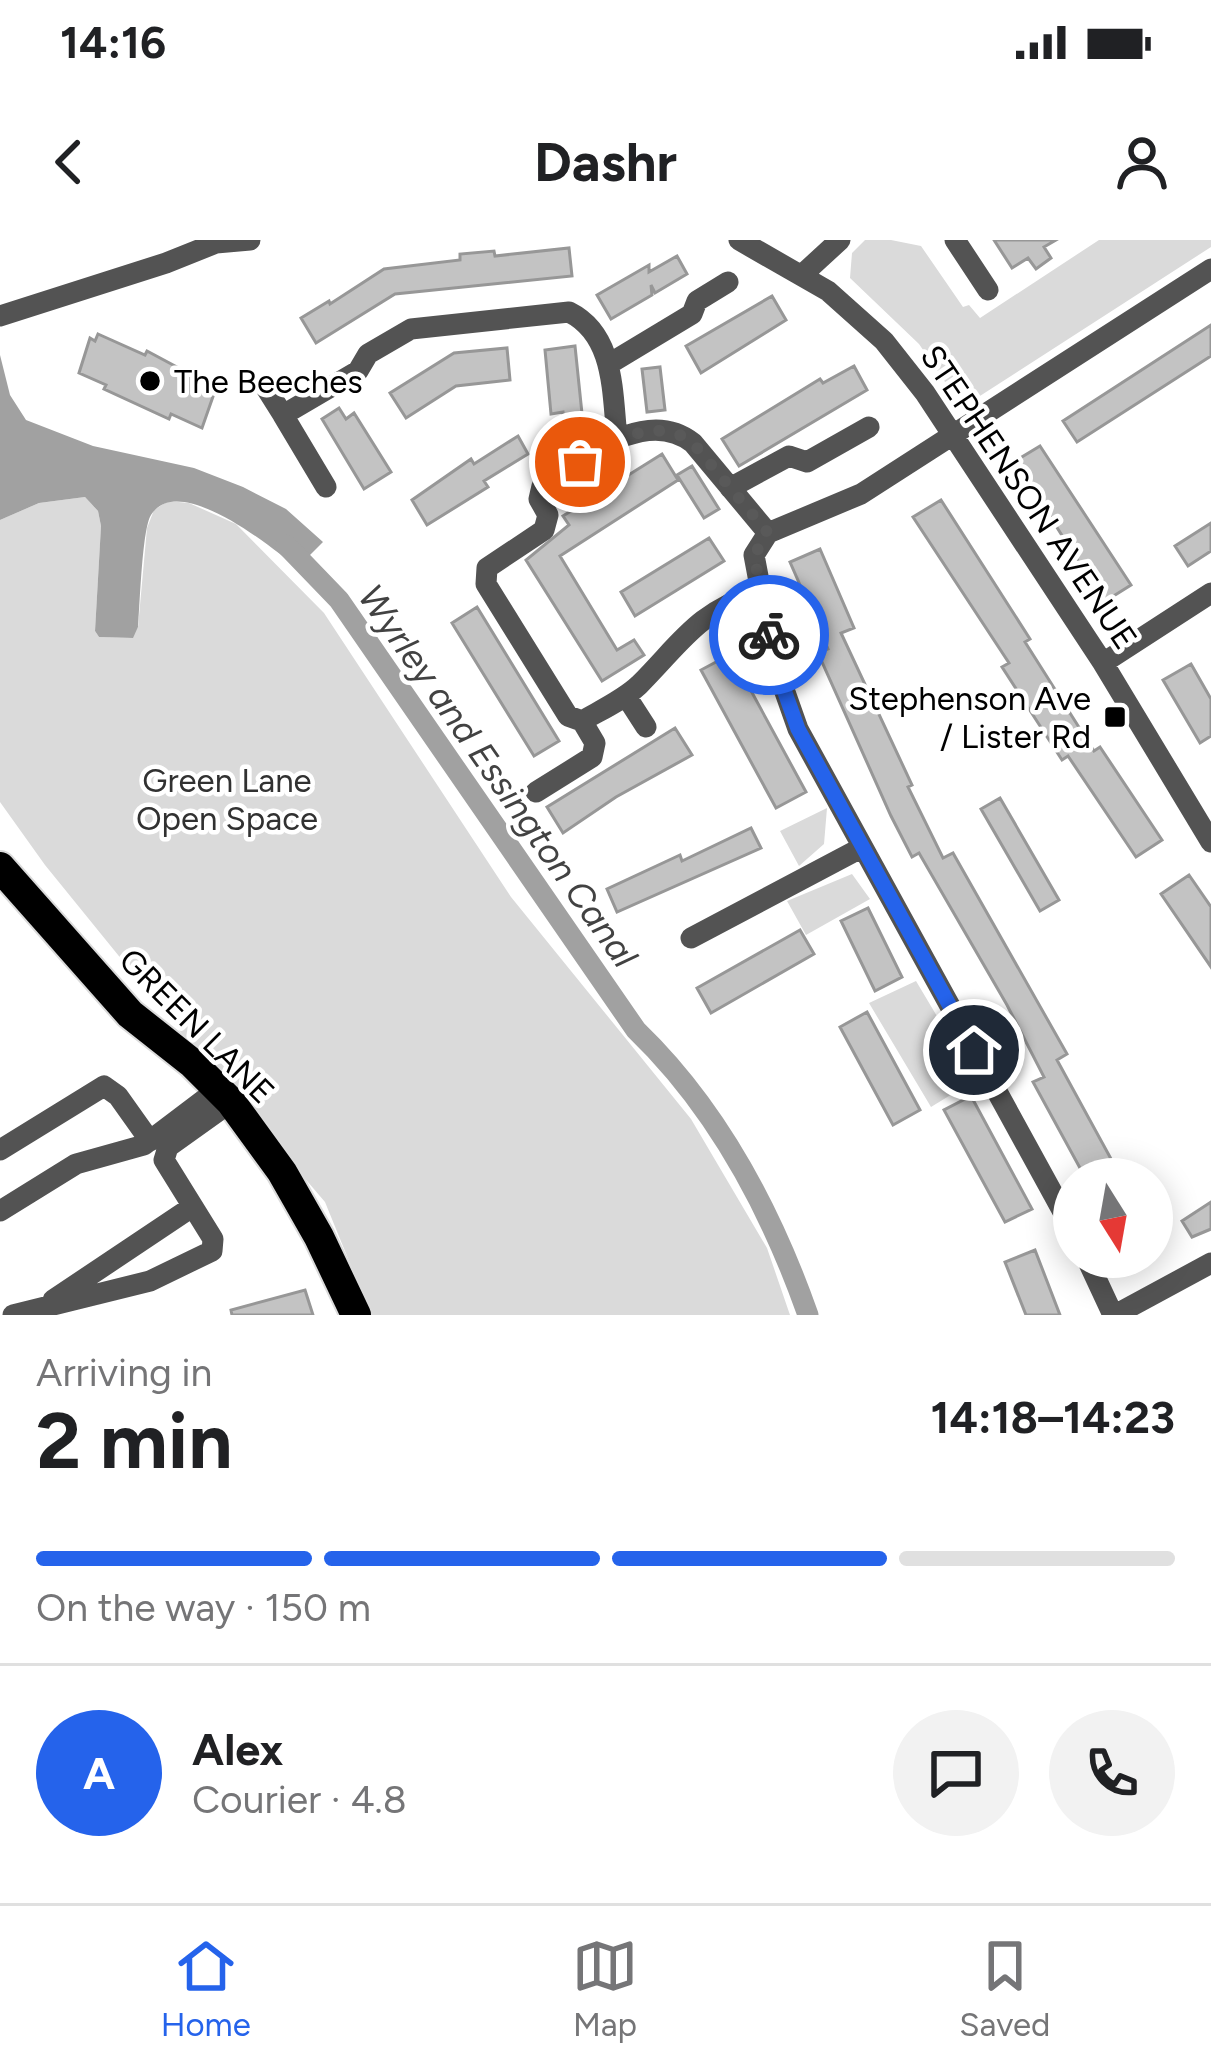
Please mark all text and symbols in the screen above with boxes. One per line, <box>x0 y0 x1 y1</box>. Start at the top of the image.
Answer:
text: 14:16 <box>60 15 166 69</box>
icon: back <box>36 129 102 195</box>
icon: person <box>1109 129 1175 195</box>
text: Dashr <box>534 130 677 195</box>
street label: STEPHENSON AVENUE <box>913 338 1145 656</box>
place label: The Beeches <box>174 362 363 401</box>
marker: The Beeches <box>137 368 163 394</box>
pin <box>529 411 631 513</box>
icon: bag <box>547 429 613 495</box>
courier <box>709 575 829 695</box>
water label: Wyrley and Essington Canal <box>349 576 647 976</box>
icon: bike <box>736 602 802 668</box>
place label: Stephenson Ave / Lister Rd <box>848 679 1091 756</box>
marker: Stephenson Ave / Lister Rd <box>1102 704 1128 730</box>
park label: Green Lane Open Space <box>136 761 318 838</box>
street label: GREEN LANE <box>111 940 283 1112</box>
pin <box>923 999 1025 1101</box>
icon: home <box>941 1017 1007 1083</box>
north arrow <box>1053 1158 1173 1278</box>
map controls <box>1053 1158 1173 1278</box>
text: Arriving in <box>36 1349 212 1396</box>
text: 14:18–14:23 <box>931 1390 1175 1444</box>
text: 2 min <box>36 1394 232 1488</box>
text: On the way · 150 m <box>36 1584 371 1631</box>
button: chat <box>893 1710 1019 1836</box>
button: phone <box>1049 1710 1175 1836</box>
text: Alex <box>192 1722 283 1776</box>
text: A <box>83 1746 115 1800</box>
text: Courier · 4.8 <box>192 1776 407 1823</box>
tab: Home <box>161 1933 251 2044</box>
tab: Map <box>572 1933 638 2044</box>
tab: Saved <box>959 1933 1050 2044</box>

